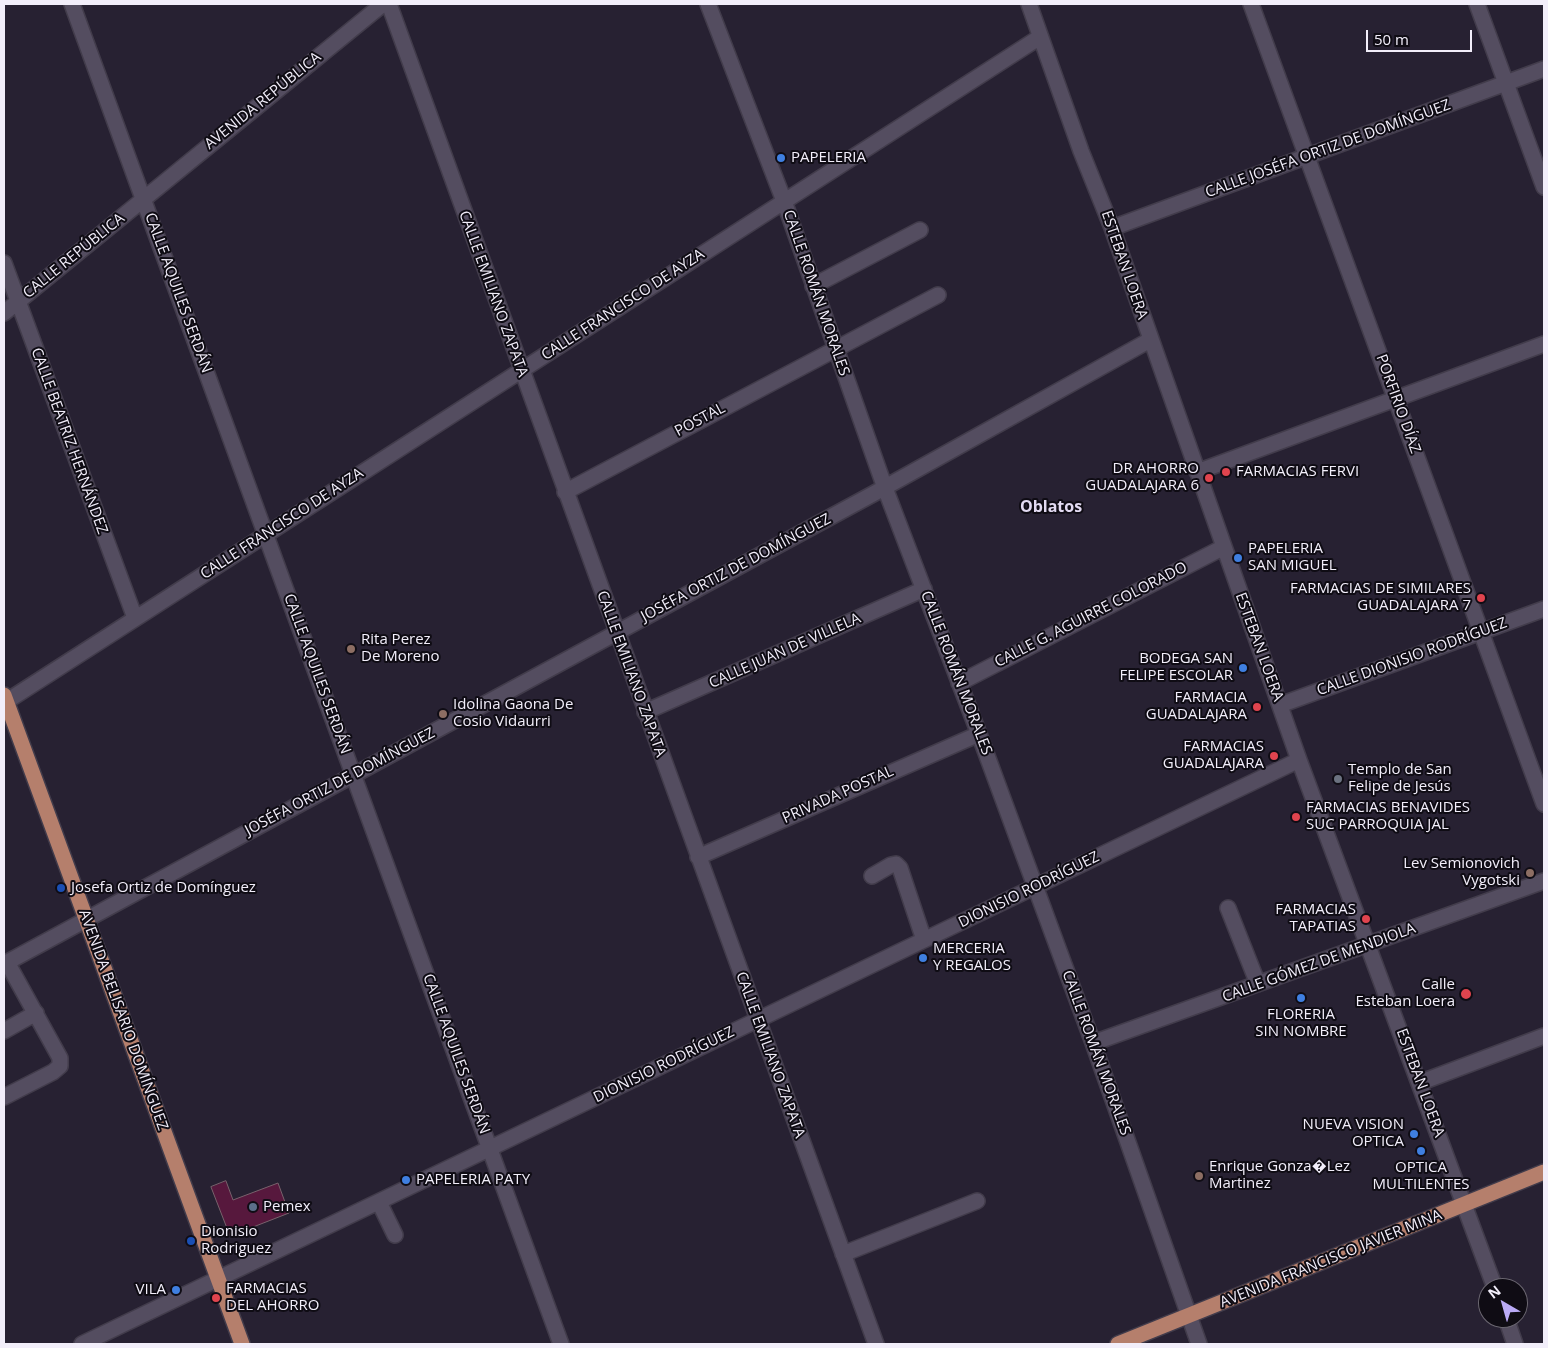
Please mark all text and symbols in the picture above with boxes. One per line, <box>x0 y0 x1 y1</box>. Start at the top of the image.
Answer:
scale bar <box>1368 20 1474 52</box>
text: 50 m <box>1374 29 1409 49</box>
street label: AVENIDA REPÚBLICA <box>201 48 325 154</box>
street label: CALLE JOSÉFA ORTIZ DE DOMÍNGUEZ <box>1203 96 1453 202</box>
place label: PAPELERIA <box>791 149 866 167</box>
marker: PAPELERIA <box>775 152 787 164</box>
street label: CALLE EMILIANO ZAPATA <box>455 208 531 380</box>
street label: CALLE ROMÁN MORALES <box>779 208 853 378</box>
street label: ESTEBAN LOERA <box>1097 208 1151 322</box>
street label: CALLE REPÚBLICA <box>20 210 128 302</box>
street label: CALLE AQUILES SERDÁN <box>141 211 215 375</box>
street label: CALLE FRANCISCO DE AYZA <box>538 246 708 364</box>
street label: CALLE BEATRIZ HERNÁNDEZ <box>27 345 111 537</box>
street label: PORFIRIO DÍAZ <box>1372 352 1424 456</box>
street label: POSTAL <box>672 399 728 441</box>
place label: DR AHORRO GUADALAJARA 6 <box>1085 460 1199 495</box>
place label: FARMACIAS FERVI <box>1236 463 1359 481</box>
street label: CALLE FRANCISCO DE AYZA <box>197 465 367 583</box>
marker: FARMACIAS FERVI <box>1220 466 1232 478</box>
marker: DR AHORRO GUADALAJARA 6 <box>1203 472 1215 484</box>
district label: Oblatos <box>1020 497 1082 517</box>
street label: JOSÉFA ORTIZ DE DOMÍNGUEZ <box>638 510 834 626</box>
place label: PAPELERIA SAN MIGUEL <box>1248 540 1337 575</box>
marker: PAPELERIA SAN MIGUEL <box>1232 552 1244 564</box>
street label: CALLE G. AGUIRRE COLORADO <box>992 558 1190 672</box>
place label: FARMACIAS DE SIMILARES GUADALAJARA 7 <box>1290 580 1471 615</box>
street label: CALLE EMILIANO ZAPATA <box>593 588 669 760</box>
street label: CALLE ROMÁN MORALES <box>916 588 996 758</box>
street label: ESTEBAN LOERA <box>1231 590 1287 704</box>
street label: CALLE AQUILES SERDÁN <box>280 592 354 756</box>
marker: FARMACIAS DE SIMILARES GUADALAJARA 7 <box>1475 592 1487 604</box>
street label: CALLE JUAN DE VILLELA <box>706 609 864 693</box>
street label: CALLE DIONISIO RODRÍGUEZ <box>1314 614 1510 700</box>
place label: Rita Perez De Moreno <box>361 631 439 666</box>
marker: Rita Perez De Moreno <box>345 643 357 655</box>
place label: BODEGA SAN FELIPE ESCOLAR <box>1119 650 1233 685</box>
marker: BODEGA SAN FELIPE ESCOLAR <box>1237 662 1249 674</box>
place label: FARMACIA GUADALAJARA <box>1146 689 1247 724</box>
place label: Idolina Gaona De Cosio Vidaurri <box>453 696 573 731</box>
marker: FARMACIA GUADALAJARA <box>1251 701 1263 713</box>
marker: Idolina Gaona De Cosio Vidaurri <box>437 708 449 720</box>
street label: JOSÉFA ORTIZ DE DOMÍNGUEZ <box>242 724 438 840</box>
place label: FARMACIAS GUADALAJARA <box>1163 738 1264 773</box>
marker: FARMACIAS GUADALAJARA <box>1268 750 1280 762</box>
place label: Templo de San Felipe de Jesús <box>1348 761 1452 796</box>
street label: PRIVADA POSTAL <box>780 762 896 828</box>
marker: Templo de San Felipe de Jesús <box>1332 773 1344 785</box>
place label: FARMACIAS BENAVIDES SUC PARROQUIA JAL <box>1306 799 1470 834</box>
marker: FARMACIAS BENAVIDES SUC PARROQUIA JAL <box>1290 811 1302 823</box>
street label: DIONISIO RODRÍGUEZ <box>956 848 1102 932</box>
place label: Lev Semionovich Vygotski <box>1403 855 1520 890</box>
marker: Lev Semionovich Vygotski <box>1524 867 1536 879</box>
place label: Josefa Ortiz de Domínguez <box>71 879 256 897</box>
marker: Josefa Ortiz de Domínguez <box>55 882 67 894</box>
place label: FARMACIAS TAPATIAS <box>1275 901 1356 936</box>
street label: AVENIDA BELISARIO DOMÍNGUEZ <box>75 907 171 1133</box>
marker: FARMACIAS TAPATIAS <box>1360 913 1372 925</box>
street label: CALLE GÓMEZ DE MENDIOLA <box>1220 920 1418 1006</box>
place label: MERCERIA Y REGALOS <box>933 940 1011 975</box>
marker: MERCERIA Y REGALOS <box>917 952 929 964</box>
street label: CALLE ROMÁN MORALES <box>1058 968 1134 1138</box>
street label: CALLE EMILIANO ZAPATA <box>732 969 808 1141</box>
street label: CALLE AQUILES SERDÁN <box>419 972 493 1136</box>
place label: Calle Esteban Loera <box>1355 976 1455 1011</box>
marker: Calle Esteban Loera <box>1459 987 1473 1001</box>
marker: FLORERIA SIN NOMBRE <box>1295 992 1307 1004</box>
place label: FLORERIA SIN NOMBRE <box>1255 1006 1347 1041</box>
street label: DIONISIO RODRÍGUEZ <box>591 1023 737 1107</box>
street label: ESTEBAN LOERA <box>1392 1026 1448 1140</box>
place label: NUEVA VISION OPTICA <box>1303 1116 1404 1151</box>
marker: NUEVA VISION OPTICA <box>1408 1128 1420 1140</box>
marker: OPTICA MULTILENTES <box>1415 1145 1427 1157</box>
place label: Enrique Gonza�Lez Martinez <box>1209 1158 1350 1193</box>
place label: OPTICA MULTILENTES <box>1373 1159 1469 1194</box>
marker: Enrique Gonza�Lez Martinez <box>1193 1170 1205 1182</box>
place label: PAPELERIA PATY <box>416 1171 530 1189</box>
marker: PAPELERIA PATY <box>400 1174 412 1186</box>
place label: Pemex <box>263 1198 311 1216</box>
marker: Pemex <box>247 1201 259 1213</box>
street label: AVENIDA FRANCISCO JAVIER MINA <box>1217 1206 1445 1312</box>
place label: Dionisio Rodriguez <box>201 1223 271 1258</box>
marker: Dionisio Rodriguez <box>185 1235 197 1247</box>
north arrow <box>1478 1278 1528 1328</box>
place label: FARMACIAS DEL AHORRO <box>226 1280 319 1315</box>
place label: VILA <box>136 1281 166 1299</box>
text: N <box>1484 1281 1504 1303</box>
marker: VILA <box>170 1284 182 1296</box>
marker: FARMACIAS DEL AHORRO <box>210 1292 222 1304</box>

